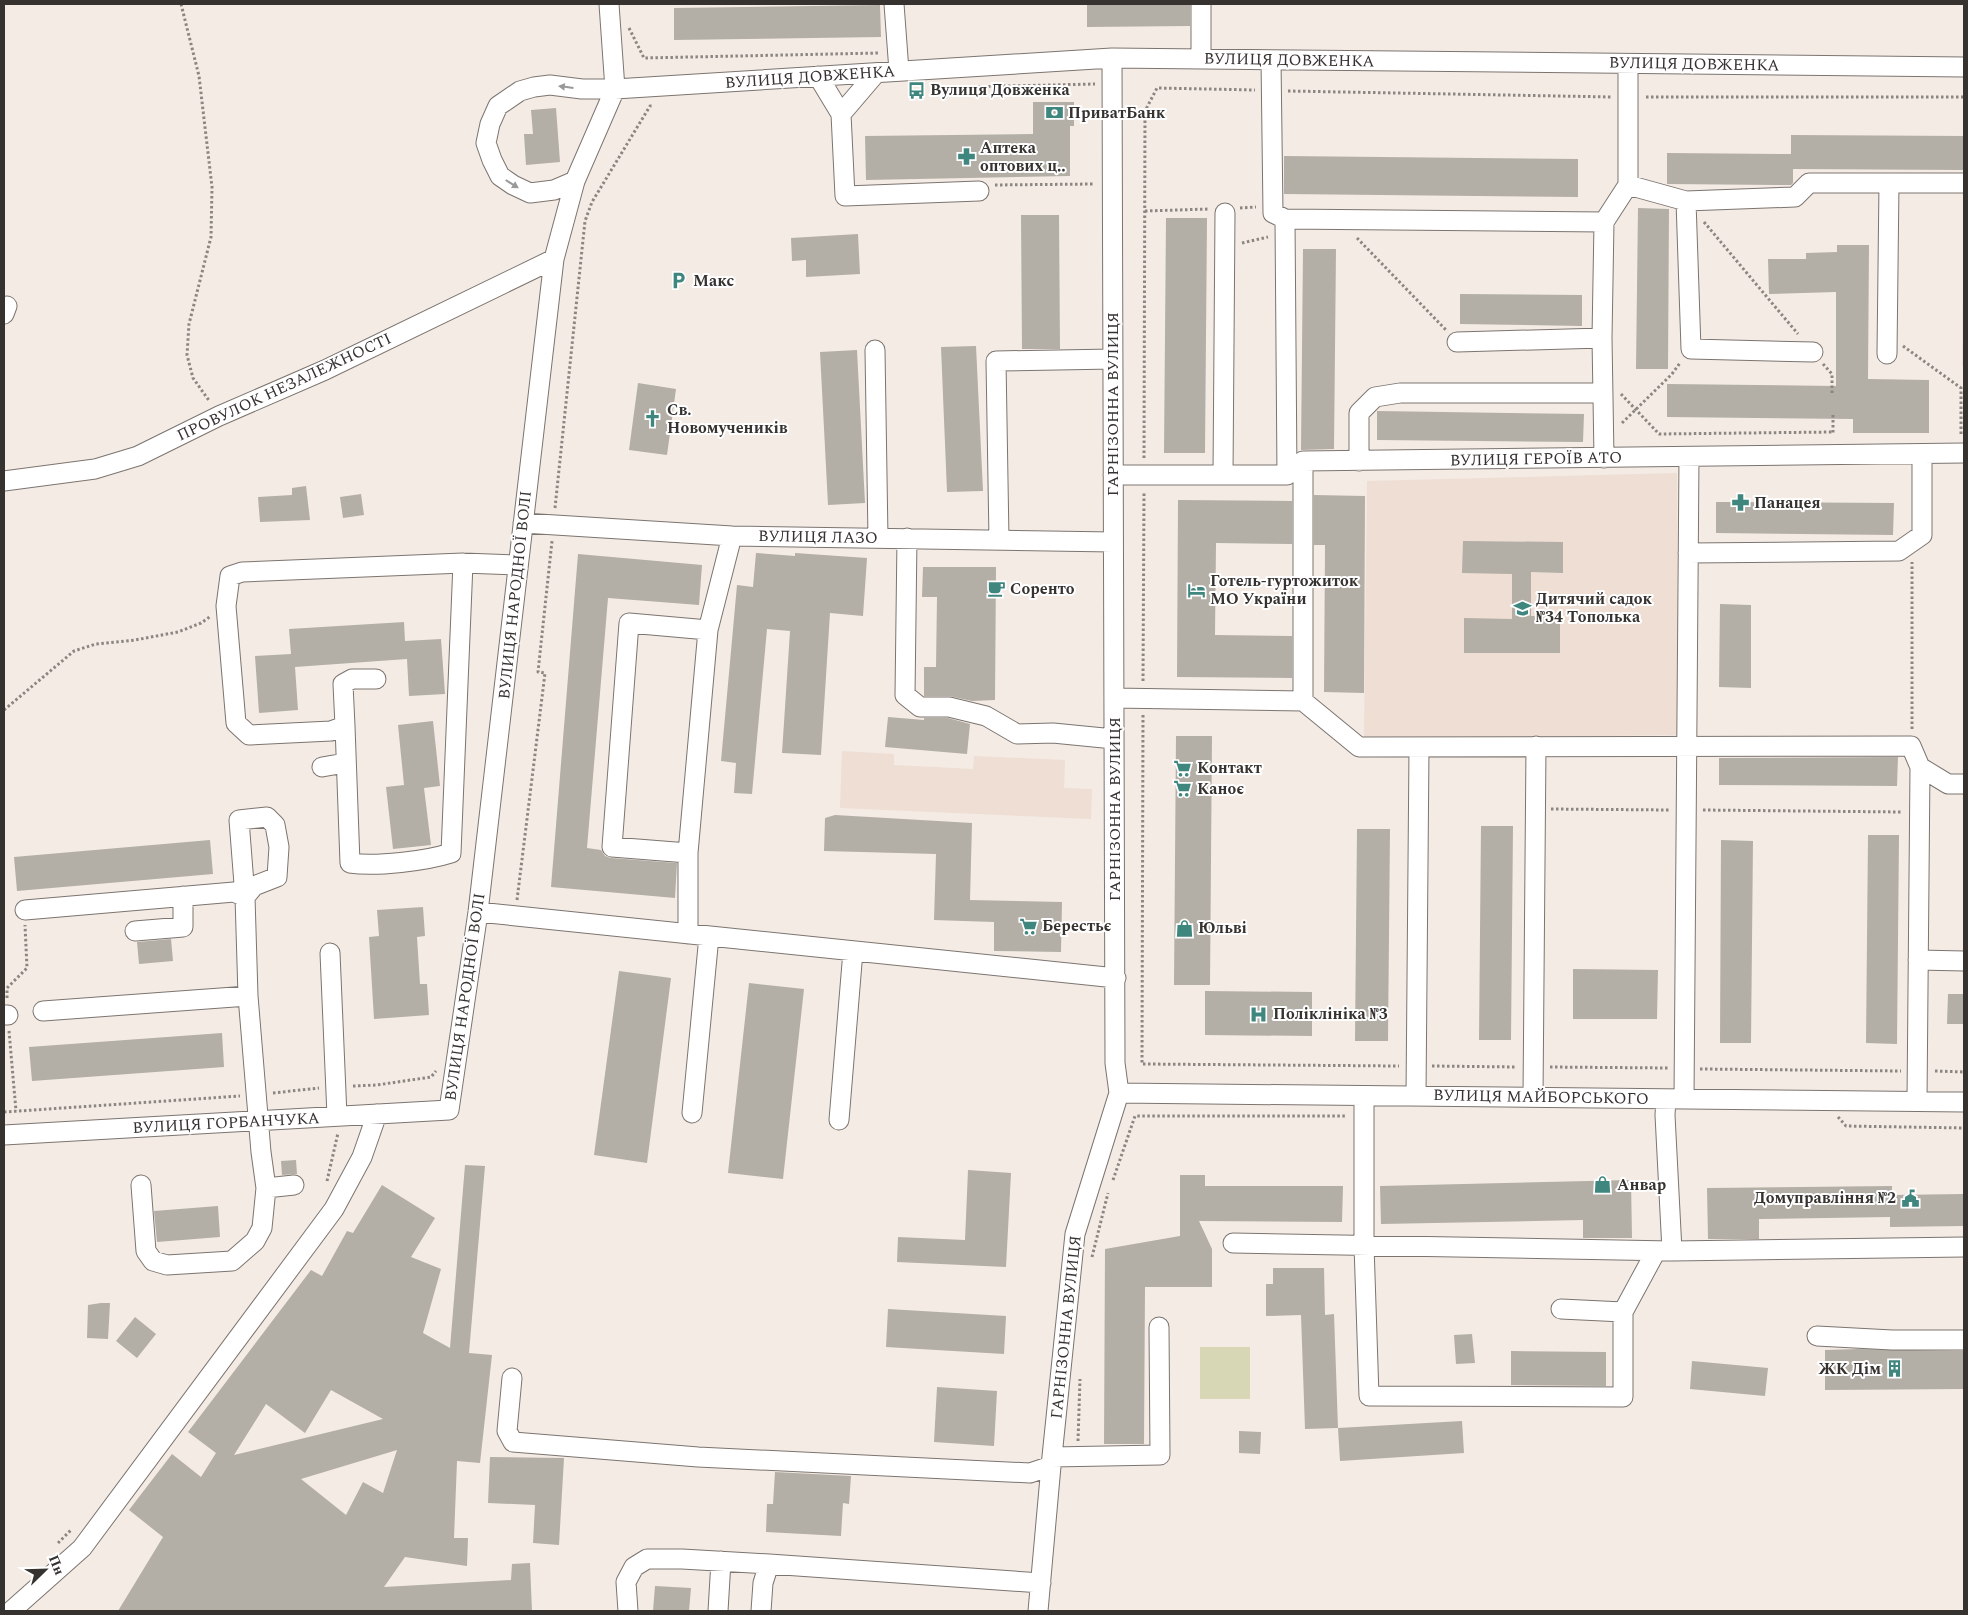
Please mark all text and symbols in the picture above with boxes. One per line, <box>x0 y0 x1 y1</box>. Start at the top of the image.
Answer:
street label: ВУЛИЦЯ ДОВЖЕНКА <box>1204 47 1374 73</box>
street label: ВУЛИЦЯ ДОВЖЕНКА <box>1609 51 1779 77</box>
street label: ВУЛИЦЯ ДОВЖЕНКА <box>724 59 896 95</box>
place label: Вулиця Довженка <box>930 78 1070 102</box>
bus stop icon: Вулиця Довженка <box>906 80 926 100</box>
one-way arrow <box>558 83 574 91</box>
place label: ПриватБанк <box>1068 101 1166 125</box>
bank icon: ПриватБанк <box>1044 103 1064 123</box>
place label: Аптека оптових ц‥ <box>980 136 1066 178</box>
pharmacy icon: Аптека оптових ц‥ <box>956 147 976 167</box>
one-way arrow <box>505 179 518 188</box>
place label: Макс <box>693 269 734 293</box>
parking icon: Макс <box>669 271 689 291</box>
street label: ГАРНІЗОННА ВУЛИЦЯ <box>1101 312 1125 496</box>
street label: ПРОВУЛОК НЕЗАЛЕЖНОСТІ <box>173 327 395 447</box>
place label: Св. Новомучеників <box>667 398 788 440</box>
church icon: Св. Новомучеників <box>643 409 663 429</box>
street label: ВУЛИЦЯ ГЕРОЇВ АТО <box>1450 445 1622 473</box>
street label: ВУЛИЦЯ НАРОДНОЇ ВОЛІ <box>492 489 538 701</box>
place label: Панацея <box>1754 491 1821 515</box>
pharmacy icon: Панацея <box>1730 493 1750 513</box>
street label: ВУЛИЦЯ ЛАЗО <box>758 524 878 550</box>
place label: Готель-гуртожиток МО України <box>1210 569 1359 611</box>
place label: Соренто <box>1010 577 1075 601</box>
cafe icon: Соренто <box>986 579 1006 599</box>
hotel icon: Готель-гуртожиток МО України <box>1186 580 1206 600</box>
place label: Дитячий садок №34 Тополька <box>1536 587 1653 629</box>
school or university icon: Дитячий садок №34 Тополька <box>1512 598 1532 618</box>
street label: ГАРНІЗОННА ВУЛИЦЯ <box>1103 717 1127 901</box>
place label: Контакт <box>1197 756 1262 780</box>
supermarket icon: Контакт <box>1173 758 1193 778</box>
place label: Каноє <box>1197 777 1244 801</box>
supermarket icon: Каноє <box>1173 779 1193 799</box>
street label: ВУЛИЦЯ НАРОДНОЇ ВОЛІ <box>439 891 491 1103</box>
place label: Берестьє <box>1042 914 1112 938</box>
supermarket icon: Берестьє <box>1018 916 1038 936</box>
place label: Юльві <box>1198 916 1247 940</box>
shop icon: Юльві <box>1174 918 1194 938</box>
place label: Поліклініка №3 <box>1273 1002 1388 1026</box>
hospital icon: Поліклініка №3 <box>1249 1004 1269 1024</box>
street label: ВУЛИЦЯ МАЙБОРСЬКОГО <box>1433 1083 1649 1111</box>
street label: ВУЛИЦЯ ГОРБАНЧУКА <box>132 1106 320 1140</box>
place label: Анвар <box>1617 1173 1666 1197</box>
shop icon: Анвар <box>1593 1175 1613 1195</box>
place label: Домуправління №2 <box>1754 1186 1896 1210</box>
public building icon: Домуправління №2 <box>1900 1188 1920 1208</box>
street label: ГАРНІЗОННА ВУЛИЦЯ <box>1044 1234 1088 1420</box>
place label: ЖК Дім <box>1818 1357 1881 1381</box>
building icon: ЖК Дім <box>1885 1359 1905 1379</box>
north arrow <box>20 1545 70 1595</box>
text: Пн <box>43 1552 70 1579</box>

